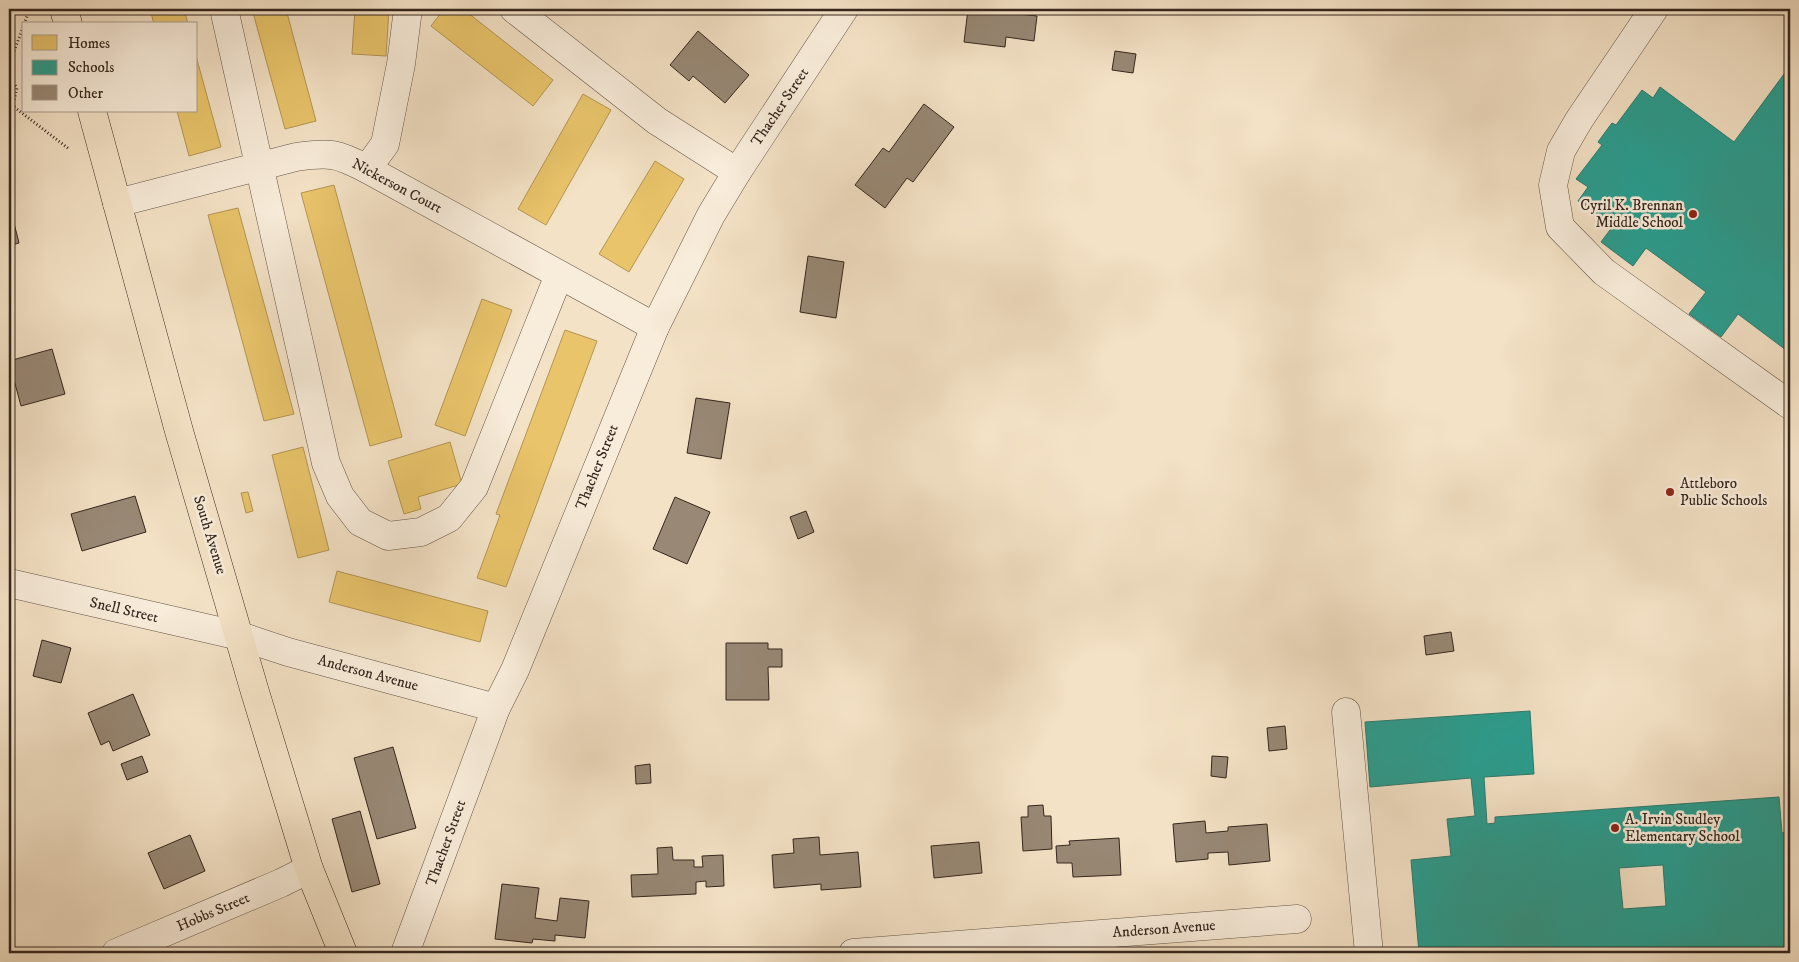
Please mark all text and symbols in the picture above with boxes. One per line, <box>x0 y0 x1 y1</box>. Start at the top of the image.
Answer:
legend <box>22 22 198 112</box>
text: Homes <box>68 34 110 53</box>
text: Schools <box>68 58 114 77</box>
street label: Thacher Street <box>747 64 813 150</box>
text: Other <box>68 84 103 103</box>
street label: Nickerson Court <box>349 154 446 218</box>
place label: Cyril K. Brennan Middle School <box>1580 196 1683 232</box>
marker: Cyril K. Brennan Middle School <box>1687 208 1699 220</box>
street label: Thacher Street <box>571 421 623 512</box>
place label: Attleboro Public Schools <box>1680 474 1767 510</box>
marker: Attleboro Public Schools <box>1664 486 1676 498</box>
street label: South Avenue <box>189 493 231 577</box>
street label: Snell Street <box>88 593 160 627</box>
street label: Anderson Avenue <box>316 650 420 696</box>
street label: Thacher Street <box>422 797 470 889</box>
place label: A. Irvin Studley Elementary School <box>1625 810 1740 846</box>
marker: A. Irvin Studley Elementary School <box>1609 822 1621 834</box>
street label: Hobbs Street <box>174 888 253 936</box>
street label: Anderson Avenue <box>1112 916 1216 942</box>

